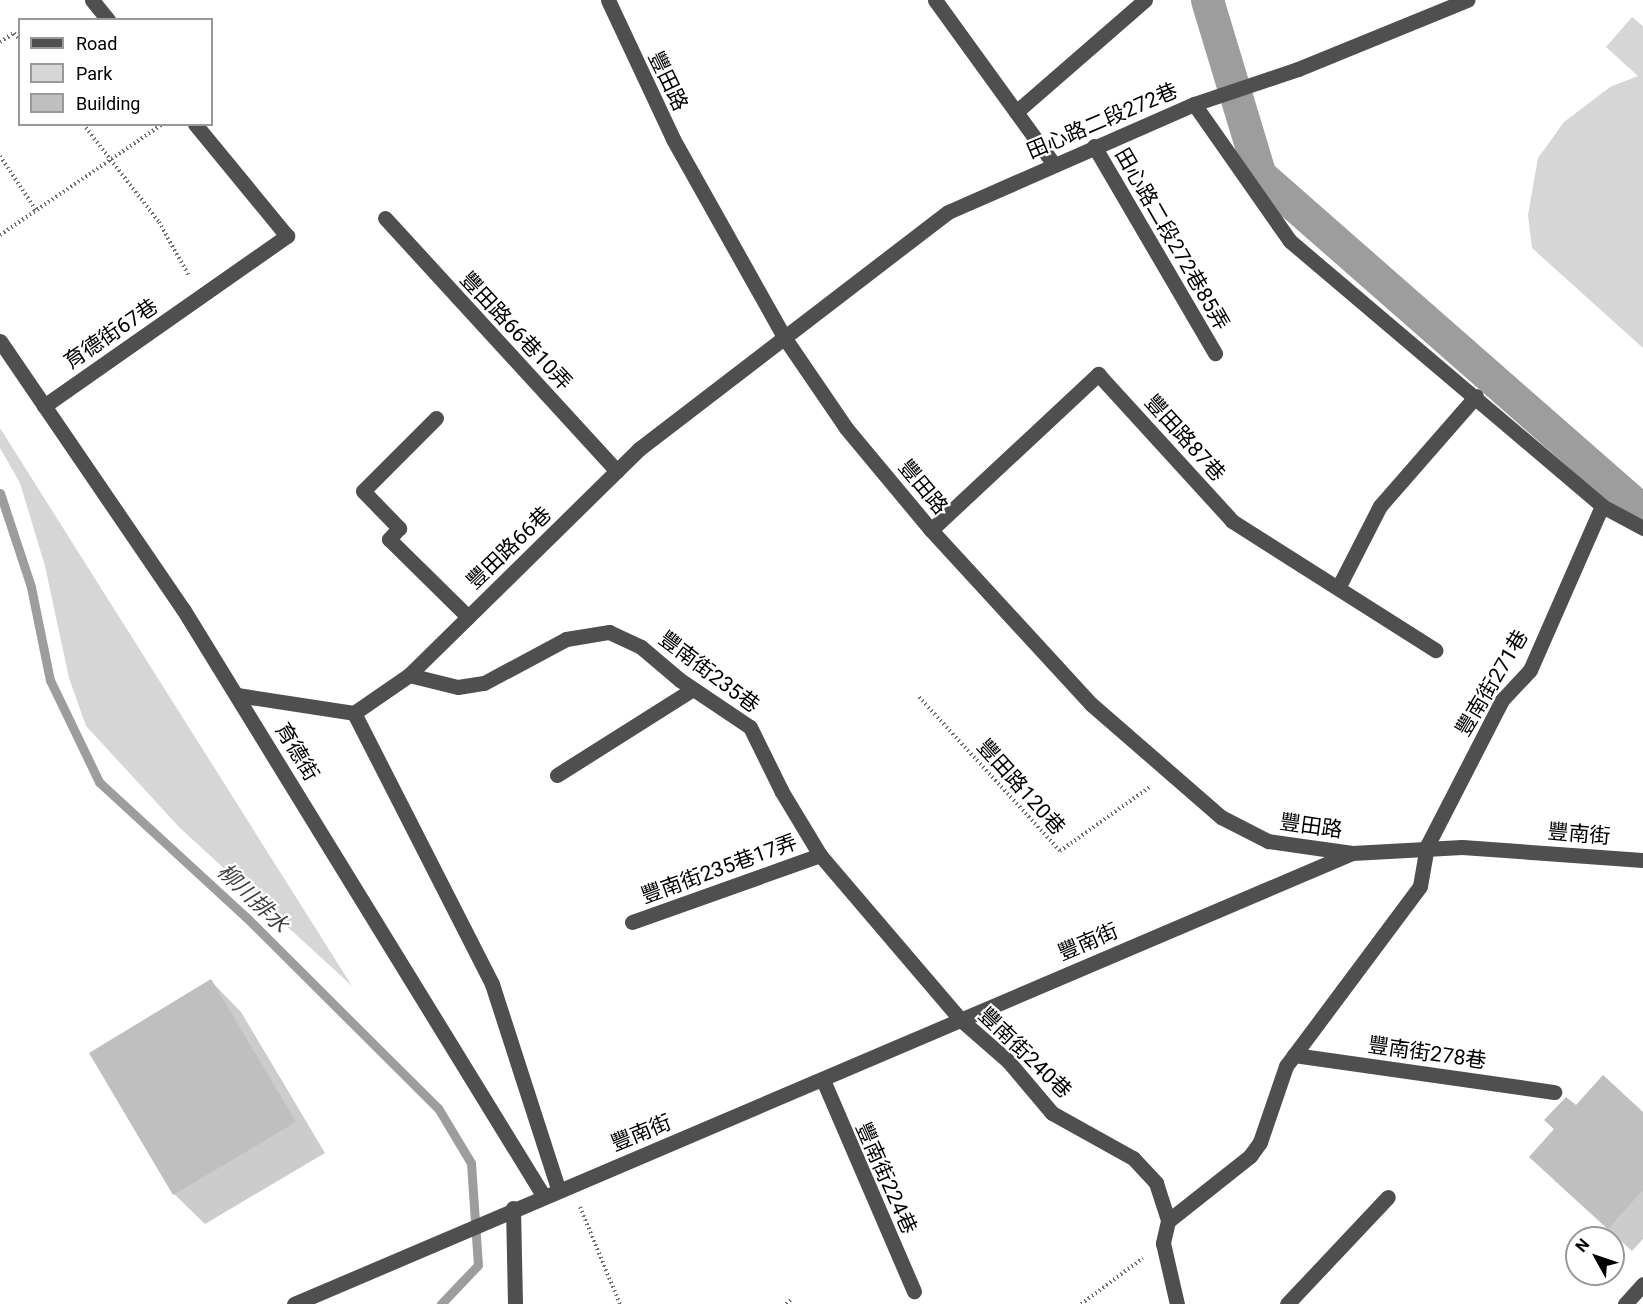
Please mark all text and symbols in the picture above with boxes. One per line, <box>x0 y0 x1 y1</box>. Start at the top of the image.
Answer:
legend <box>18 18 213 126</box>
text: Road <box>76 33 117 54</box>
street label: 豐田路 <box>643 47 693 115</box>
text: Park <box>76 63 112 84</box>
street label: 田心路二段272巷 <box>1023 78 1181 164</box>
text: Building <box>76 93 140 114</box>
street label: 田心路二段272巷85弄 <box>1110 143 1234 335</box>
street label: 豐田路66巷10弄 <box>455 267 577 395</box>
street label: 育德街67巷 <box>59 293 163 375</box>
street label: 豐田路87巷 <box>1140 390 1230 486</box>
street label: 豐田路 <box>893 455 953 519</box>
street label: 豐田路66巷 <box>462 502 556 594</box>
street label: 豐南街271巷 <box>1450 625 1534 741</box>
street label: 豐南街235巷 <box>654 626 764 718</box>
street label: 育德街 <box>270 719 324 785</box>
street label: 豐田路120巷 <box>972 734 1070 840</box>
street label: 豐田路 <box>1278 809 1344 843</box>
street label: 豐南街 <box>1547 819 1611 849</box>
street label: 豐南街235巷17弄 <box>638 829 800 909</box>
water label: 柳川排水 <box>212 858 294 938</box>
street label: 豐南街 <box>1054 918 1122 966</box>
street label: 豐南街240巷 <box>973 1002 1077 1104</box>
street label: 豐南街278巷 <box>1366 1032 1488 1074</box>
street label: 豐南街 <box>607 1110 675 1156</box>
street label: 豐南街224巷 <box>850 1118 922 1238</box>
north arrow <box>1565 1226 1625 1286</box>
text: N <box>1571 1235 1593 1256</box>

